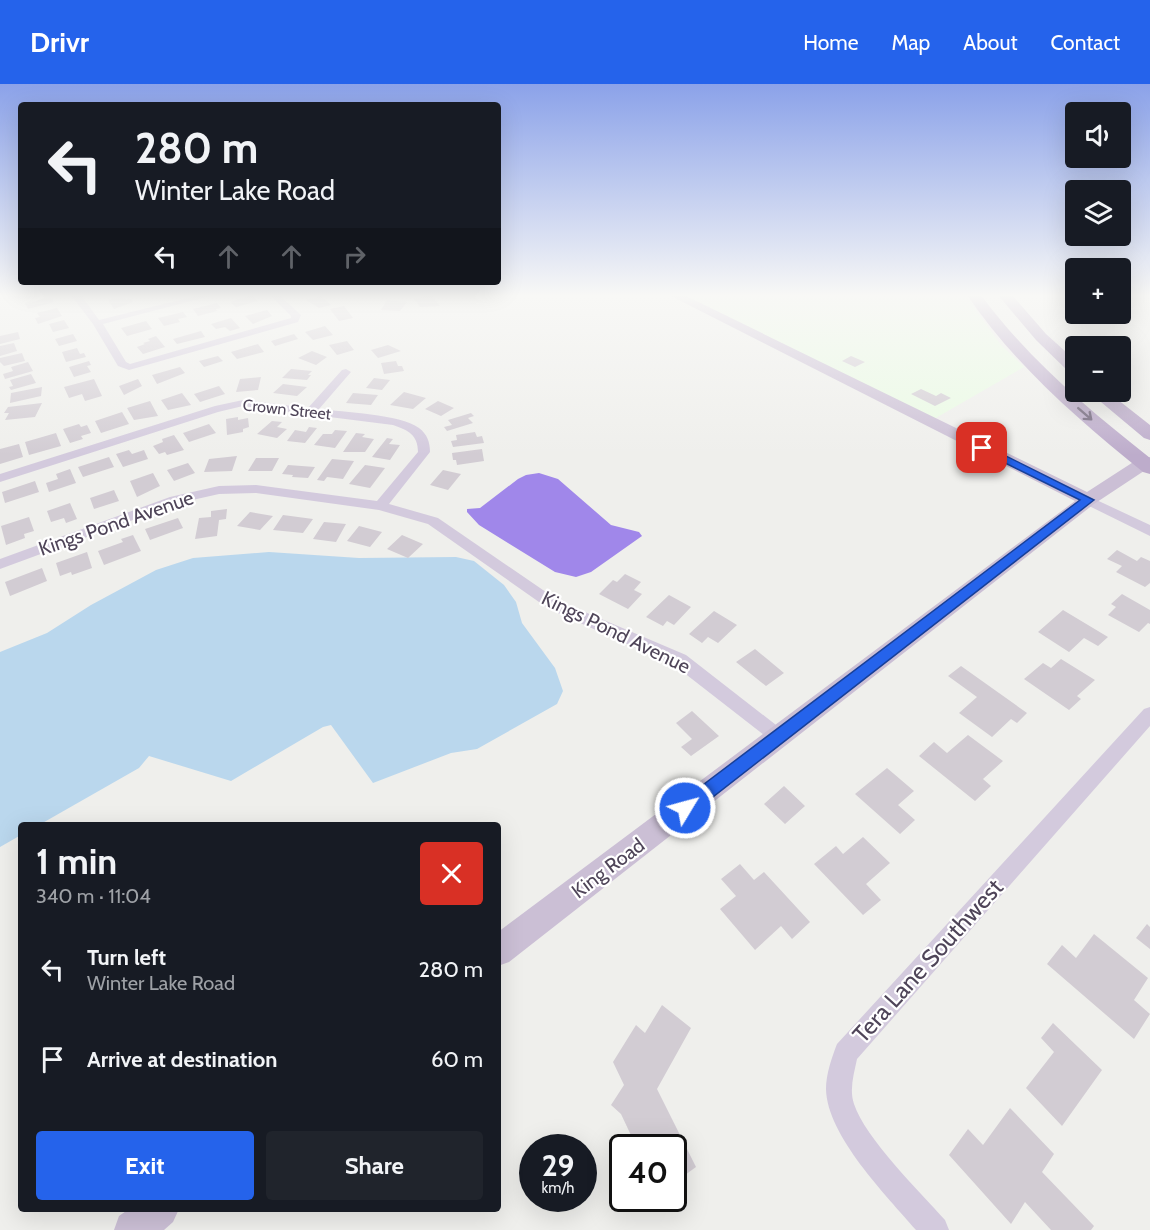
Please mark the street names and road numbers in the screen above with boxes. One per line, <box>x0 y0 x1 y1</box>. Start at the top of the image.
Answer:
street label: Crown Street <box>242 395 333 424</box>
street label: Kings Pond Avenue <box>35 485 197 561</box>
street label: Kings Pond Avenue <box>538 586 694 678</box>
street label: King Road <box>567 833 649 903</box>
street label: Tera Lane Southwest <box>846 873 1009 1049</box>

